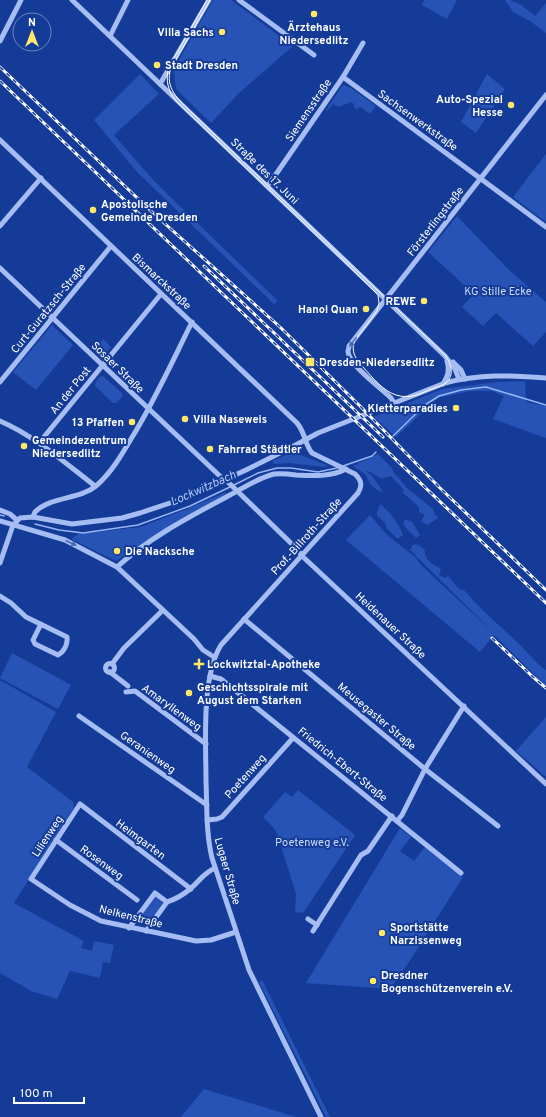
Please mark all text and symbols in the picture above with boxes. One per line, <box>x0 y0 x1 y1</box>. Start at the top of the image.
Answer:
marker: Ärztehaus Niedersedlitz <box>309 9 319 19</box>
north arrow <box>12 12 52 52</box>
text: N <box>28 16 36 30</box>
place label: Ärztehaus Niedersedlitz <box>280 20 348 48</box>
place label: Villa Sachs <box>157 26 214 40</box>
marker: Villa Sachs <box>217 27 227 37</box>
place label: Stadt Dresden <box>165 59 238 73</box>
marker: Stadt Dresden <box>152 60 162 70</box>
street label: Siemensstraße <box>283 76 335 145</box>
street label: Sachsenwerkstraße <box>375 87 460 155</box>
place label: Auto-Spezial Hesse <box>436 93 503 120</box>
marker: Auto-Spezial Hesse <box>506 100 516 110</box>
street label: Straße des 17. Juni <box>227 136 301 208</box>
street label: Försterlingstraße <box>404 184 467 259</box>
place label: Apostolische Gemeinde Dresden <box>101 198 198 225</box>
marker: Apostolische Gemeinde Dresden <box>88 205 98 215</box>
street label: Bismarckstraße <box>129 251 194 313</box>
street label: Curt-Guratzsch-Straße <box>8 261 89 357</box>
park label: KG Stille Ecke <box>464 285 532 299</box>
place label: REWE <box>386 295 416 309</box>
marker: REWE <box>419 296 429 306</box>
place label: Hanoi Quan <box>298 303 358 317</box>
marker: Hanoi Quan <box>361 304 371 314</box>
one-way arrow <box>349 336 357 347</box>
street label: Sosaer Straße <box>88 339 147 397</box>
marker: Dresden-Niedersedlitz <box>304 356 316 368</box>
place label: Dresden-Niedersedlitz <box>319 356 435 370</box>
street label: An der Post <box>47 364 94 417</box>
place label: Kletterparadies <box>368 402 448 416</box>
marker: Kletterparadies <box>451 403 461 413</box>
place label: Villa Naseweis <box>193 413 267 427</box>
marker: Villa Naseweis <box>180 414 190 424</box>
place label: 13 Pfaffen <box>72 416 124 430</box>
marker: 13 Pfaffen <box>127 417 137 427</box>
place label: Gemeindezentrum Niedersedlitz <box>32 434 127 461</box>
marker: Gemeindezentrum Niedersedlitz <box>19 441 29 451</box>
place label: Fahrrad Städtler <box>218 443 302 457</box>
marker: Fahrrad Städtler <box>205 444 215 454</box>
water label: Lockwitzbach <box>168 467 239 511</box>
street label: Prof.-Billroth-Straße <box>268 495 345 578</box>
one-way arrow <box>66 540 77 546</box>
place label: Die Nacksche <box>125 545 195 559</box>
marker: Die Nacksche <box>112 546 122 556</box>
street label: Heidenauer Straße <box>352 589 429 662</box>
place label: Lockwitztal-Apotheke <box>207 658 320 672</box>
marker: Lockwitztal-Apotheke <box>194 659 204 669</box>
street label: Meusegaster Straße <box>334 680 419 754</box>
street label: Amaryllenweg <box>139 681 204 734</box>
place label: Geschichtsspirale mit August dem Starken <box>197 681 308 708</box>
marker: Geschichtsspirale mit August dem Starken <box>184 688 194 698</box>
street label: Friedrich-Ebert-Straße <box>295 724 390 805</box>
street label: Geranienweg <box>117 729 178 777</box>
street label: Poetenweg <box>222 751 269 802</box>
street label: Lilienweg <box>29 813 66 860</box>
street label: Heimgarten <box>113 817 168 863</box>
street label: Lugaer Straße <box>211 836 243 907</box>
park label: Poetenweg e.V. <box>275 836 349 850</box>
street label: Rosenweg <box>77 842 126 883</box>
street label: Nelkenstraße <box>98 902 164 932</box>
place label: Sportstätte Narzissenweg <box>390 921 462 948</box>
marker: Sportstätte Narzissenweg <box>377 928 387 938</box>
place label: Dresdner Bogenschützenverein e.V. <box>381 969 513 996</box>
marker: Dresdner Bogenschützenverein e.V. <box>368 976 378 986</box>
scale bar <box>14 1079 84 1105</box>
text: 100 m <box>20 1086 53 1102</box>

